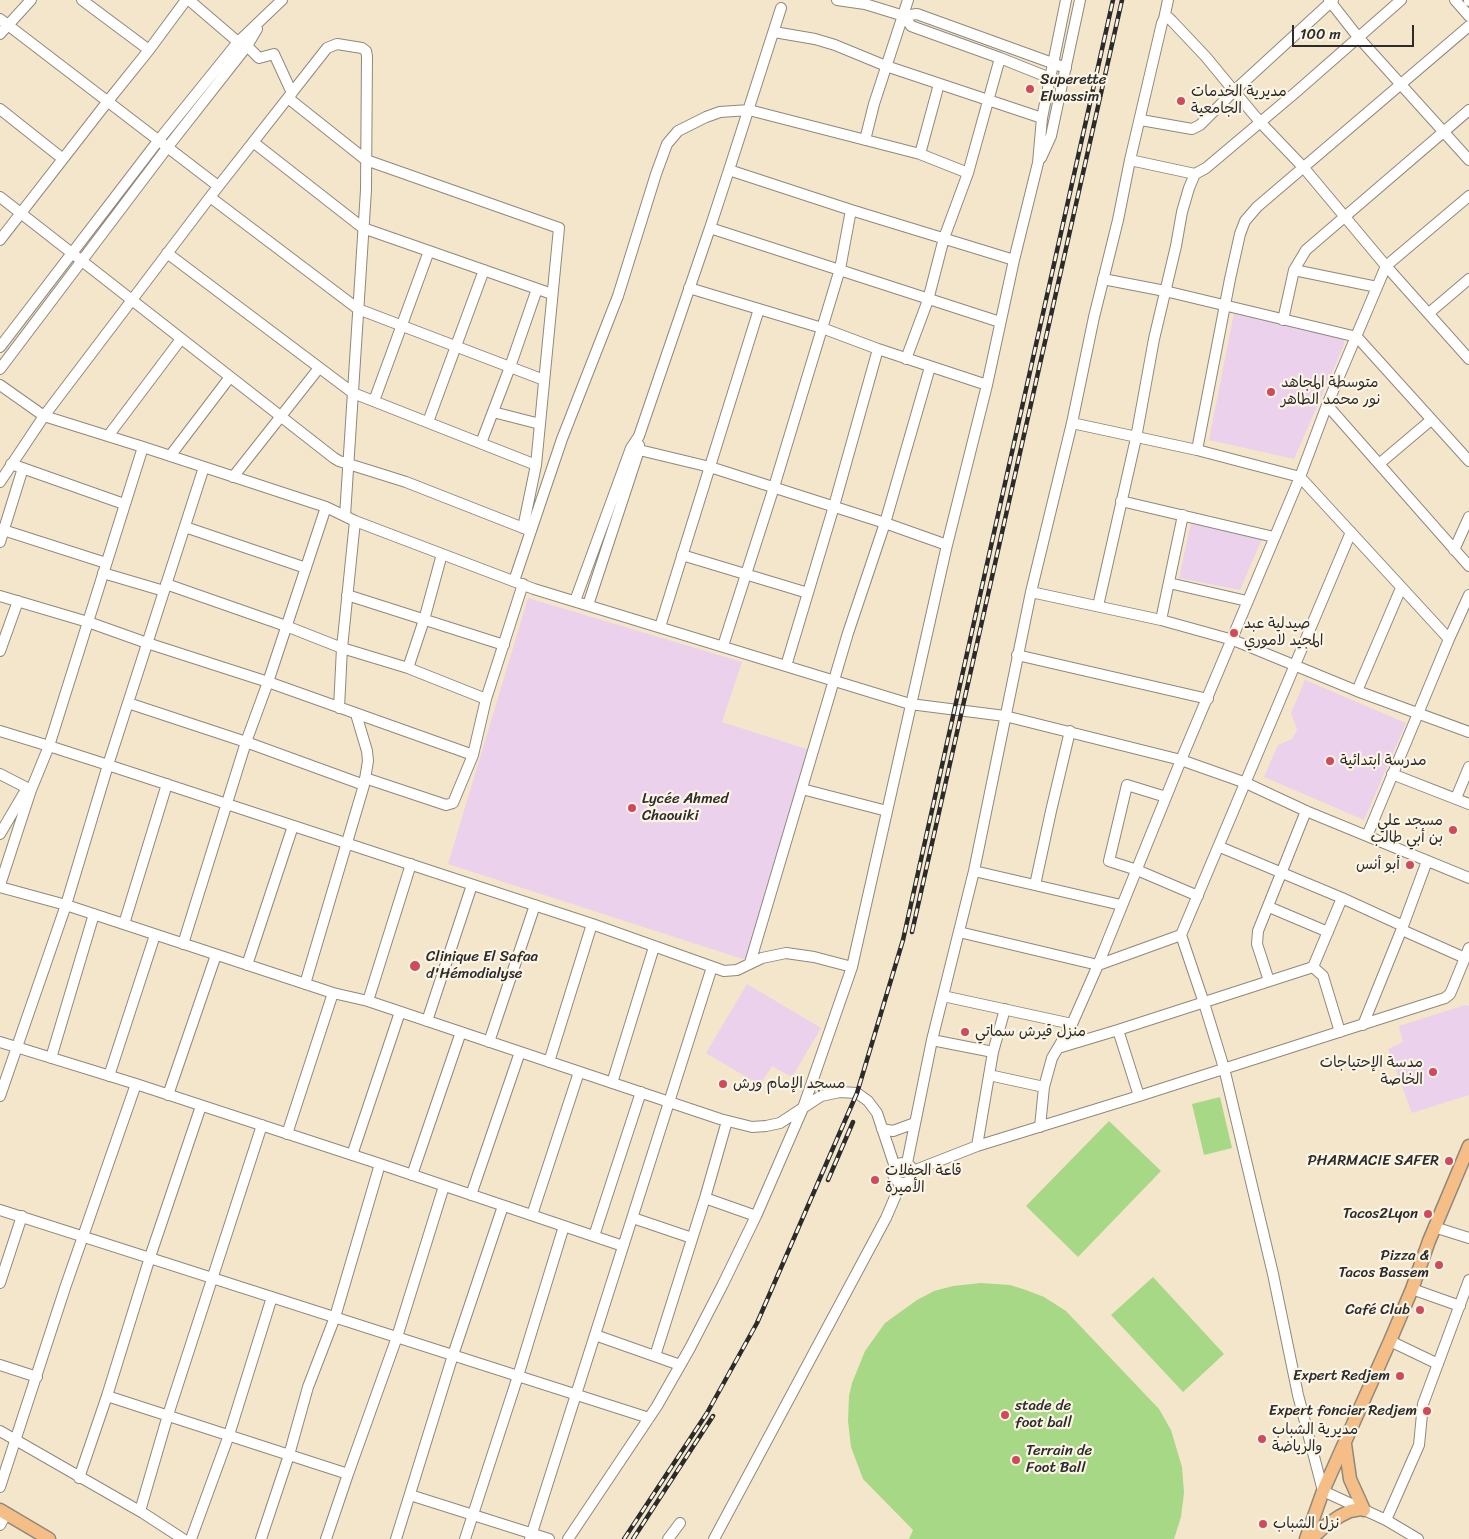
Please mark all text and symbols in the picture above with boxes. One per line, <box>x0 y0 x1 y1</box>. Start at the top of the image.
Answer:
scale bar <box>1294 15 1416 47</box>
text: 100 m <box>1300 21 1341 47</box>
place label: Superette Elwassim <box>1040 71 1107 106</box>
marker: Superette Elwassim <box>1024 83 1036 95</box>
place label: مديرية الخدمات الجامعية <box>1191 83 1287 118</box>
marker: مديرية الخدمات الجامعية <box>1175 95 1187 107</box>
place label: متوسطة المجاهد نور محمد الطاهر <box>1281 374 1380 409</box>
marker: متوسطة المجاهد نور محمد الطاهر <box>1265 386 1277 398</box>
place label: صيدلية عبد المجيد لاموري <box>1244 615 1323 650</box>
marker: صيدلية عبد المجيد لاموري <box>1228 627 1240 639</box>
place label: مدرسة ابتدائية <box>1340 752 1426 770</box>
marker: مدرسة ابتدائية <box>1324 755 1336 767</box>
place label: Lycée Ahmed Chaouiki <box>642 790 728 825</box>
marker: Lycée Ahmed Chaouiki <box>626 802 638 814</box>
place label: مسجد علي بن أبي طالب <box>1370 812 1443 847</box>
marker: مسجد علي بن أبي طالب <box>1447 824 1459 836</box>
place label: أبو أنس <box>1356 856 1400 874</box>
marker: أبو أنس <box>1404 859 1416 871</box>
place label: Clinique El Safaa d'Hémodialyse <box>426 948 538 983</box>
marker: Clinique El Safaa d'Hémodialyse <box>408 959 422 973</box>
place label: منزل قيرش سماتي <box>975 1023 1086 1041</box>
marker: منزل قيرش سماتي <box>959 1026 971 1038</box>
place label: مدسة الإحتياجات الخاصة <box>1320 1054 1423 1089</box>
marker: مدسة الإحتياجات الخاصة <box>1427 1066 1439 1078</box>
place label: مسجد الإمام ورش <box>733 1075 845 1093</box>
marker: مسجد الإمام ورش <box>717 1078 729 1090</box>
place label: PHARMACIE SAFER <box>1308 1152 1439 1170</box>
marker: PHARMACIE SAFER <box>1443 1155 1455 1167</box>
place label: قاعة الحفلات الأميرة <box>885 1162 962 1197</box>
marker: قاعة الحفلات الأميرة <box>869 1174 881 1186</box>
place label: Tacos2Lyon <box>1343 1205 1418 1223</box>
marker: Tacos2Lyon <box>1422 1208 1434 1220</box>
place label: Pizza & Tacos Bassem <box>1339 1247 1429 1282</box>
marker: Pizza & Tacos Bassem <box>1433 1259 1445 1271</box>
place label: Café Club <box>1345 1301 1410 1319</box>
marker: Café Club <box>1414 1304 1426 1316</box>
place label: Expert Redjem <box>1293 1367 1390 1385</box>
marker: Expert Redjem <box>1394 1370 1406 1382</box>
place label: stade de foot ball <box>1015 1397 1072 1432</box>
place label: Expert foncier Redjem <box>1269 1402 1417 1420</box>
marker: Expert foncier Redjem <box>1421 1405 1433 1417</box>
marker: stade de foot ball <box>999 1409 1011 1421</box>
place label: مديرية الشباب والرياضة <box>1272 1421 1358 1456</box>
marker: مديرية الشباب والرياضة <box>1256 1433 1268 1445</box>
place label: Terrain de Foot Ball <box>1026 1442 1092 1477</box>
marker: Terrain de Foot Ball <box>1010 1454 1022 1466</box>
place label: نزل الشباب <box>1273 1515 1339 1533</box>
marker: نزل الشباب <box>1257 1518 1269 1530</box>

